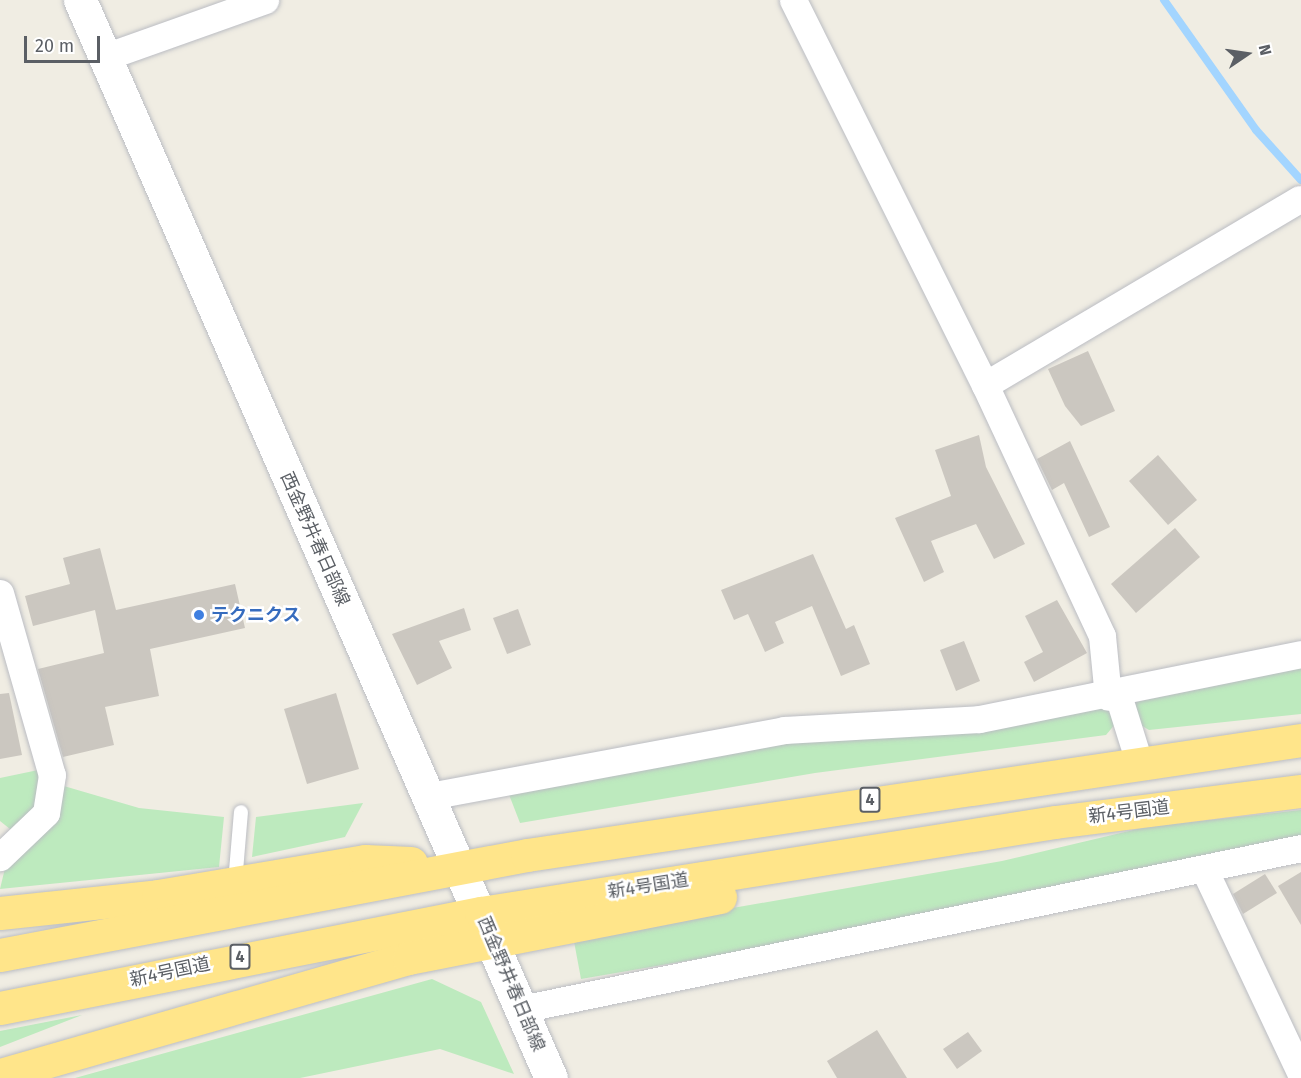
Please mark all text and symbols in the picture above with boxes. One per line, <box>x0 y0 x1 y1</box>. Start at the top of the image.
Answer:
scale bar <box>27 24 104 62</box>
north arrow <box>1217 24 1277 84</box>
text: 20 m <box>35 35 74 57</box>
text: N <box>1255 43 1275 57</box>
street label: 西金野井春日部線 <box>276 469 354 609</box>
place label: テクニクス <box>211 604 301 626</box>
marker: テクニクス <box>192 608 206 622</box>
road number: 4 <box>858 787 882 813</box>
street label: 新4号国道 <box>1087 796 1171 828</box>
street label: 新4号国道 <box>606 869 690 903</box>
street label: 西金野井春日部線 <box>473 914 549 1054</box>
road number: 4 <box>228 944 252 970</box>
street label: 新4号国道 <box>128 953 212 991</box>

